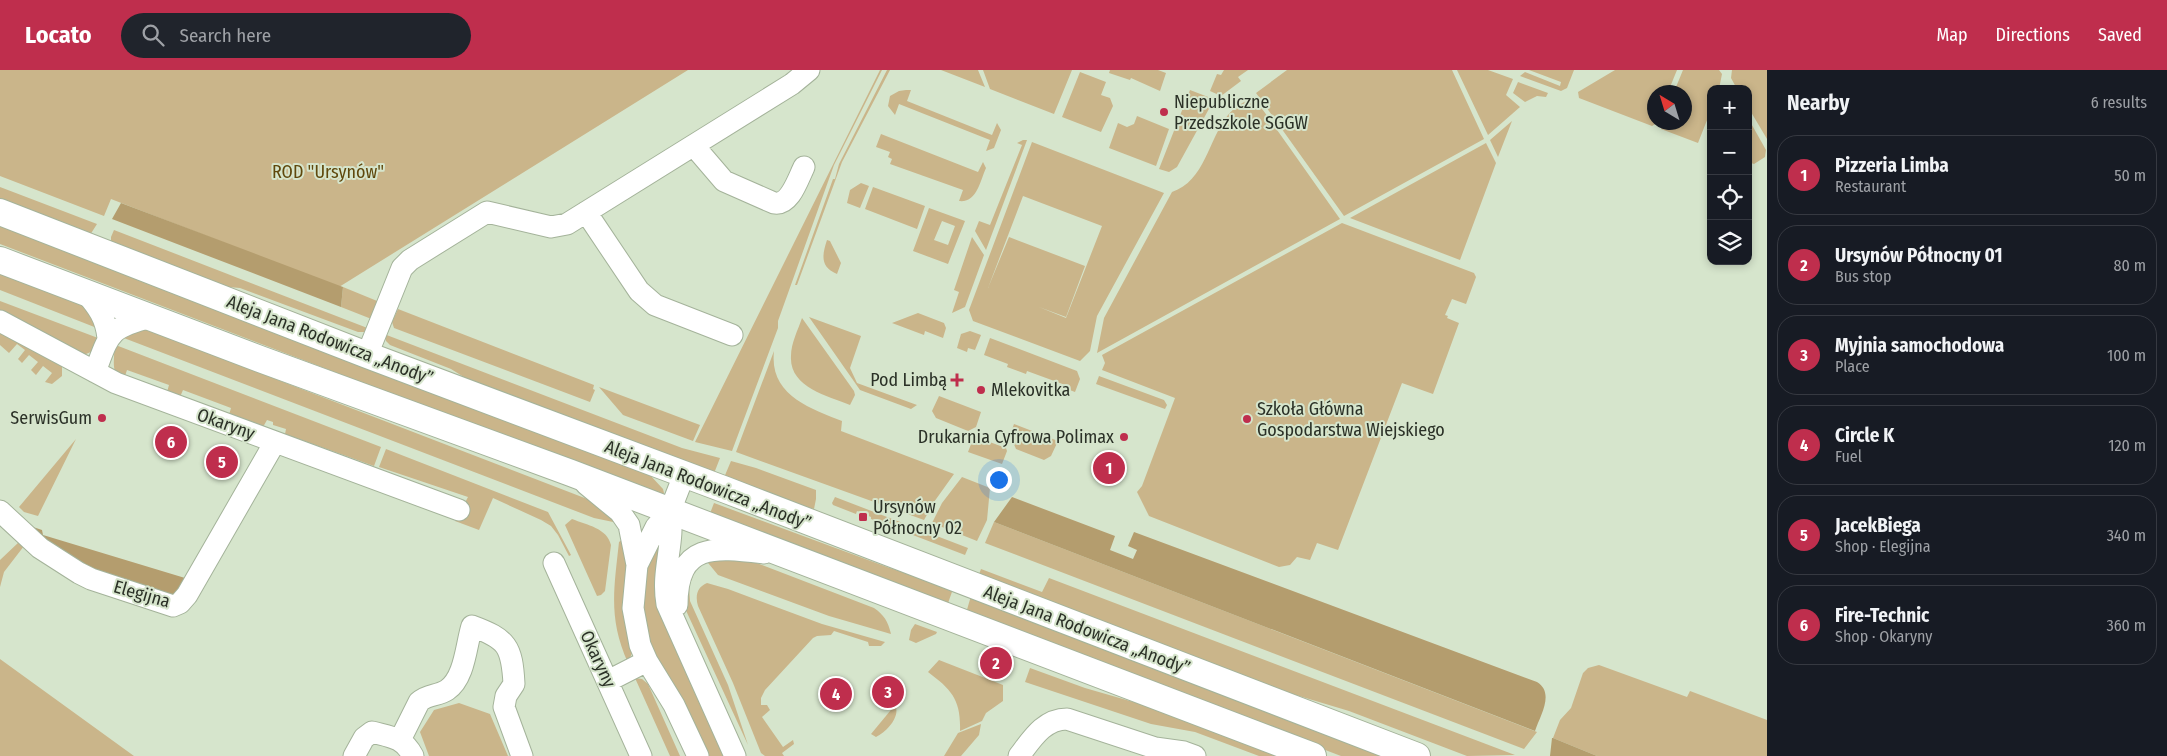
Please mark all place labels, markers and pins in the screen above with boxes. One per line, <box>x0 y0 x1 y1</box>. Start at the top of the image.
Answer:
place label: Niepubliczne Przedszkole SGGW <box>1174 91 1309 134</box>
marker: Niepubliczne Przedszkole SGGW <box>1158 106 1170 118</box>
place label: Pod Limbą <box>870 369 947 391</box>
marker: Pod Limbą <box>951 374 963 386</box>
place label: Mlekovitka <box>991 379 1071 401</box>
marker: Mlekovitka <box>975 384 987 396</box>
place label: Szkoła Główna Gospodarstwa Wiejskiego <box>1257 398 1445 441</box>
place label: SerwisGum <box>10 407 92 429</box>
marker: SerwisGum <box>96 412 108 424</box>
marker: Szkoła Główna Gospodarstwa Wiejskiego <box>1241 413 1253 425</box>
pin: 6 <box>155 423 187 461</box>
place label: Drukarnia Cyfrowa Polimax <box>918 426 1114 448</box>
marker: Drukarnia Cyfrowa Polimax <box>1118 431 1130 443</box>
pin: 5 <box>206 443 238 481</box>
pin: 1 <box>1093 449 1125 487</box>
place label: Ursynów Północny 02 <box>873 496 962 539</box>
marker: Ursynów Północny 02 <box>857 511 869 523</box>
pin: 2 <box>980 644 1012 682</box>
pin: 3 <box>872 673 904 711</box>
pin: 4 <box>820 675 852 713</box>

